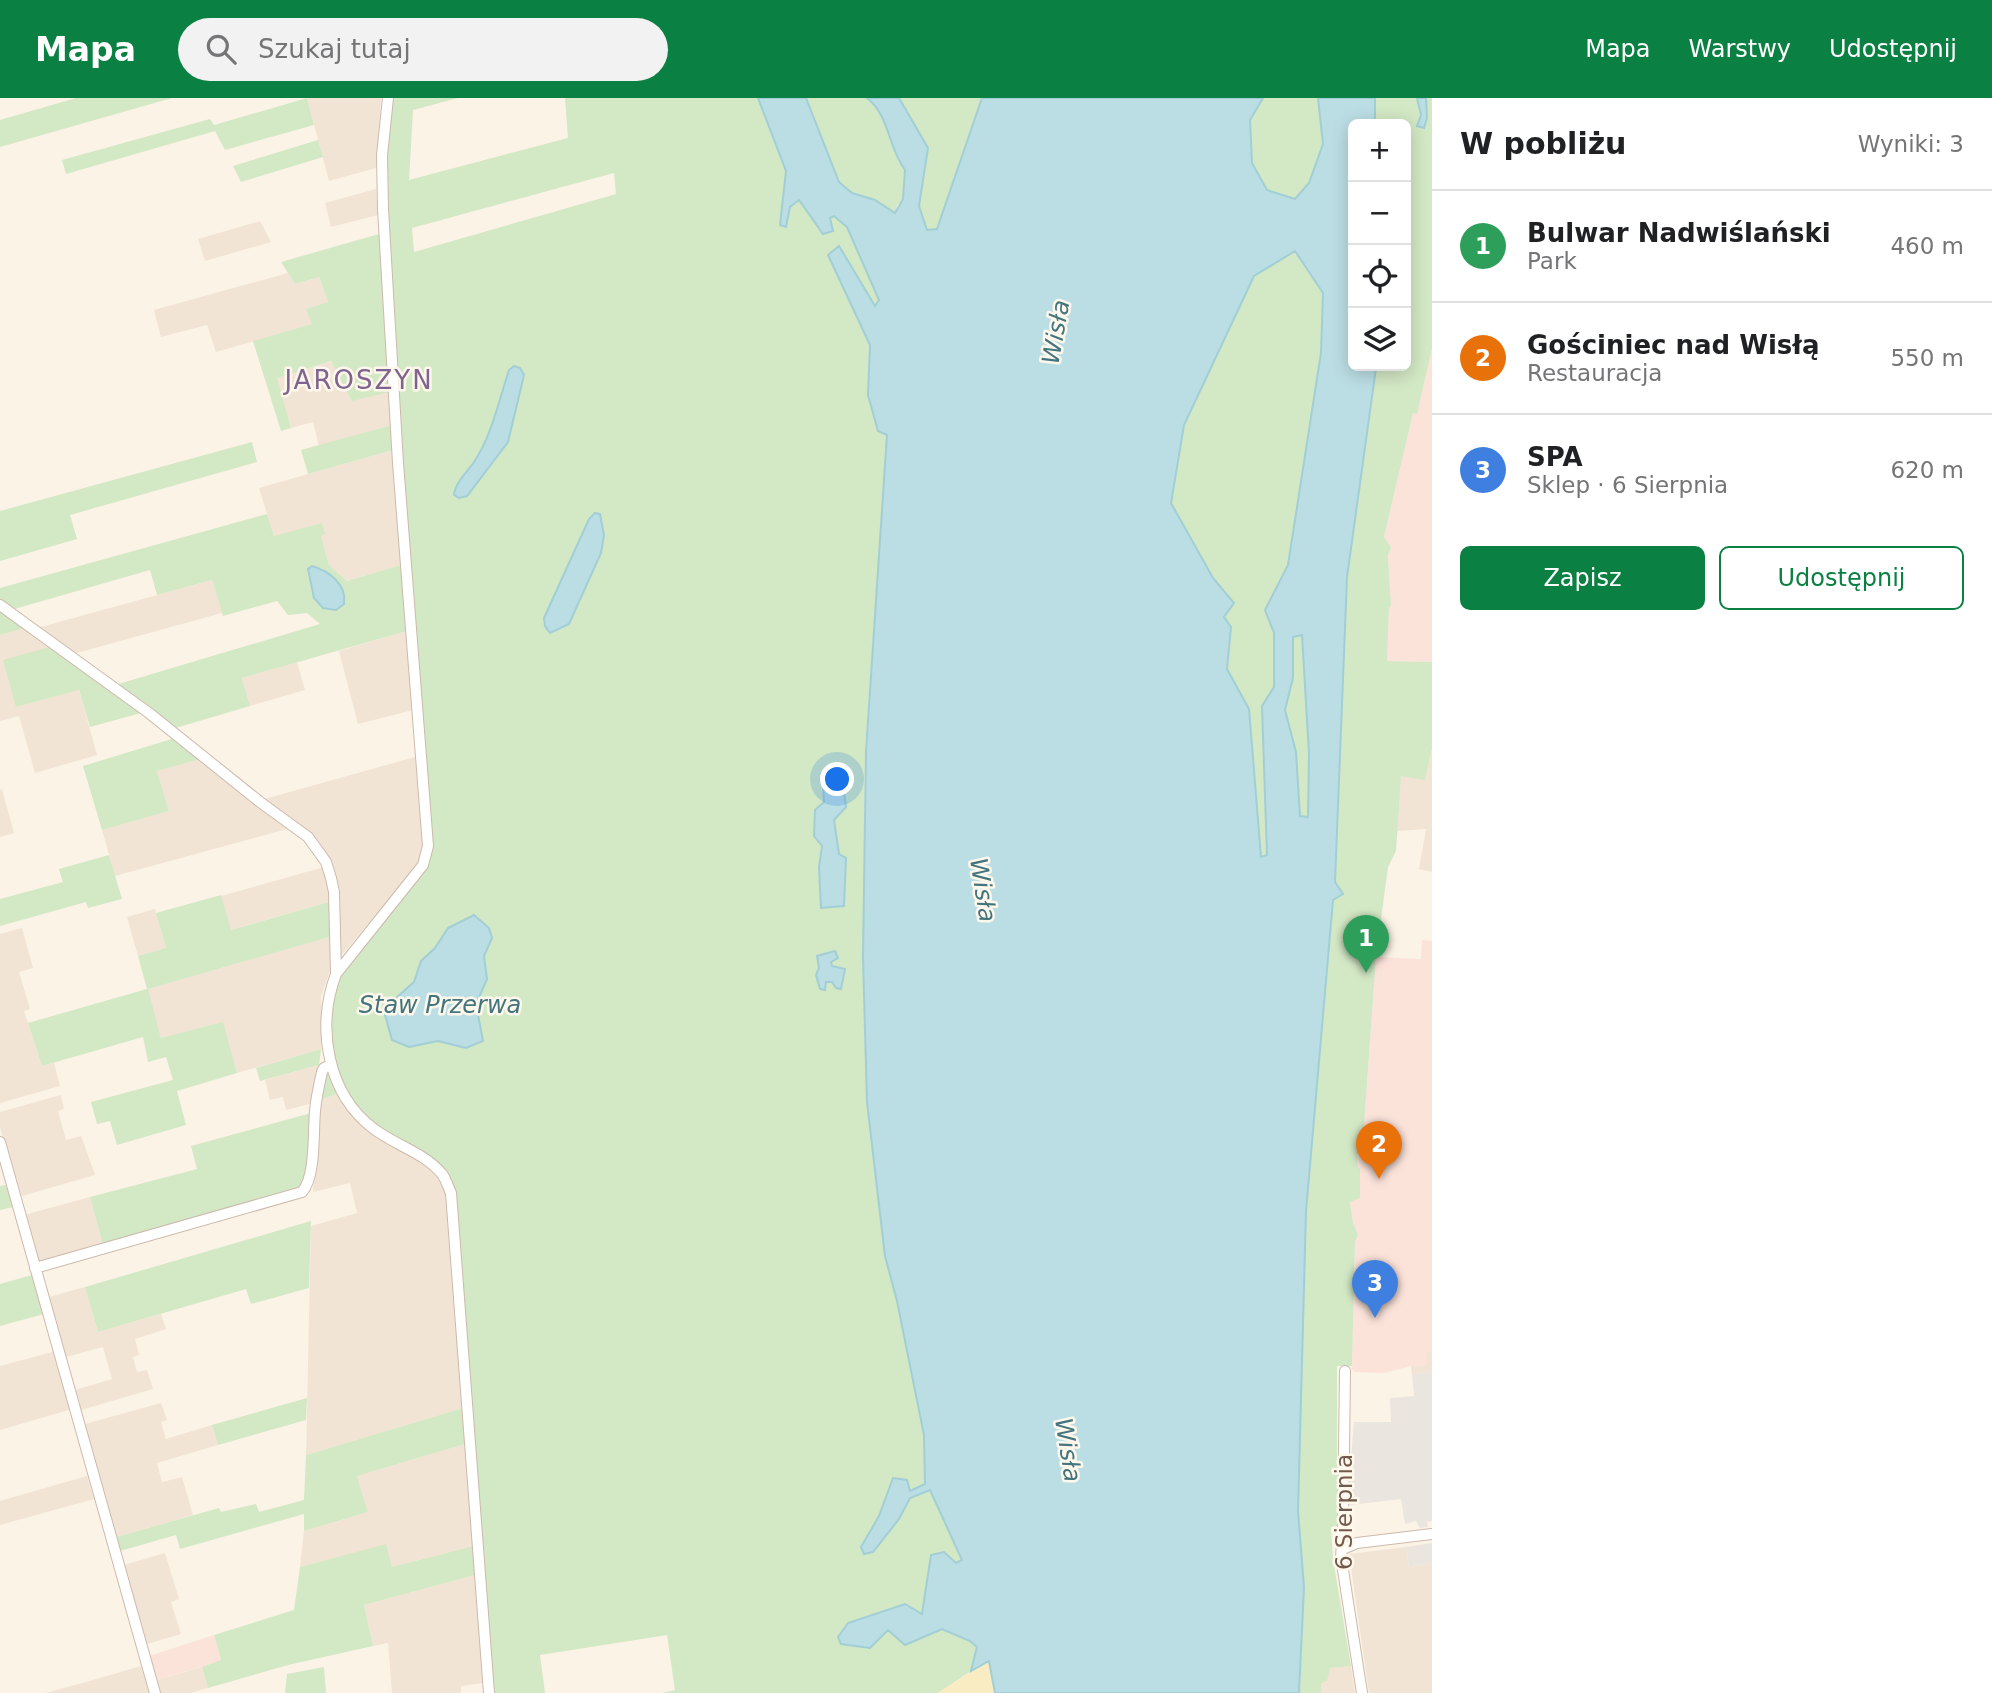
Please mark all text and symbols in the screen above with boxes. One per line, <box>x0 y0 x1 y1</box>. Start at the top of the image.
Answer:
search box <box>178 18 668 81</box>
text: Mapa <box>35 30 136 69</box>
icon: search <box>202 30 240 68</box>
text: Szukaj tutaj <box>258 34 411 64</box>
text: Mapa <box>1585 35 1651 63</box>
text: Warstwy <box>1689 35 1791 63</box>
text: Udostępnij <box>1829 35 1957 63</box>
map controls <box>1348 119 1411 371</box>
button: + <box>1348 119 1411 182</box>
text: W pobliżu <box>1460 126 1626 161</box>
text: Wyniki: 3 <box>1858 131 1964 157</box>
button: − <box>1348 182 1411 245</box>
text: Bulwar Nadwiślański <box>1527 218 1831 248</box>
text: 1 <box>1475 233 1491 259</box>
text: 460 m <box>1890 233 1964 259</box>
button: locate <box>1348 245 1411 308</box>
text: Park <box>1527 248 1577 274</box>
water label: Wisła <box>1037 298 1075 366</box>
button: layers <box>1348 308 1411 371</box>
text: Gościniec nad Wisłą <box>1527 330 1820 360</box>
text: 2 <box>1475 345 1491 371</box>
text: 550 m <box>1890 345 1964 371</box>
text: Restauracja <box>1527 360 1662 386</box>
district label: JAROSZYN <box>282 365 434 395</box>
text: SPA <box>1527 442 1583 472</box>
text: 3 <box>1475 457 1491 483</box>
text: 620 m <box>1890 457 1964 483</box>
text: Sklep · 6 Sierpnia <box>1527 472 1728 498</box>
button: Zapisz <box>1460 546 1705 610</box>
button: Udostępnij <box>1719 546 1964 610</box>
your location <box>820 762 854 796</box>
water label: Wisła <box>964 856 1002 924</box>
pin: 1 <box>1343 915 1389 973</box>
water label: Staw Przerwa <box>359 991 521 1019</box>
pin: 2 <box>1356 1121 1402 1179</box>
pin: 3 <box>1352 1260 1398 1318</box>
water label: Wisła <box>1049 1416 1087 1484</box>
street label: 6 Sierpnia <box>1331 1454 1357 1570</box>

